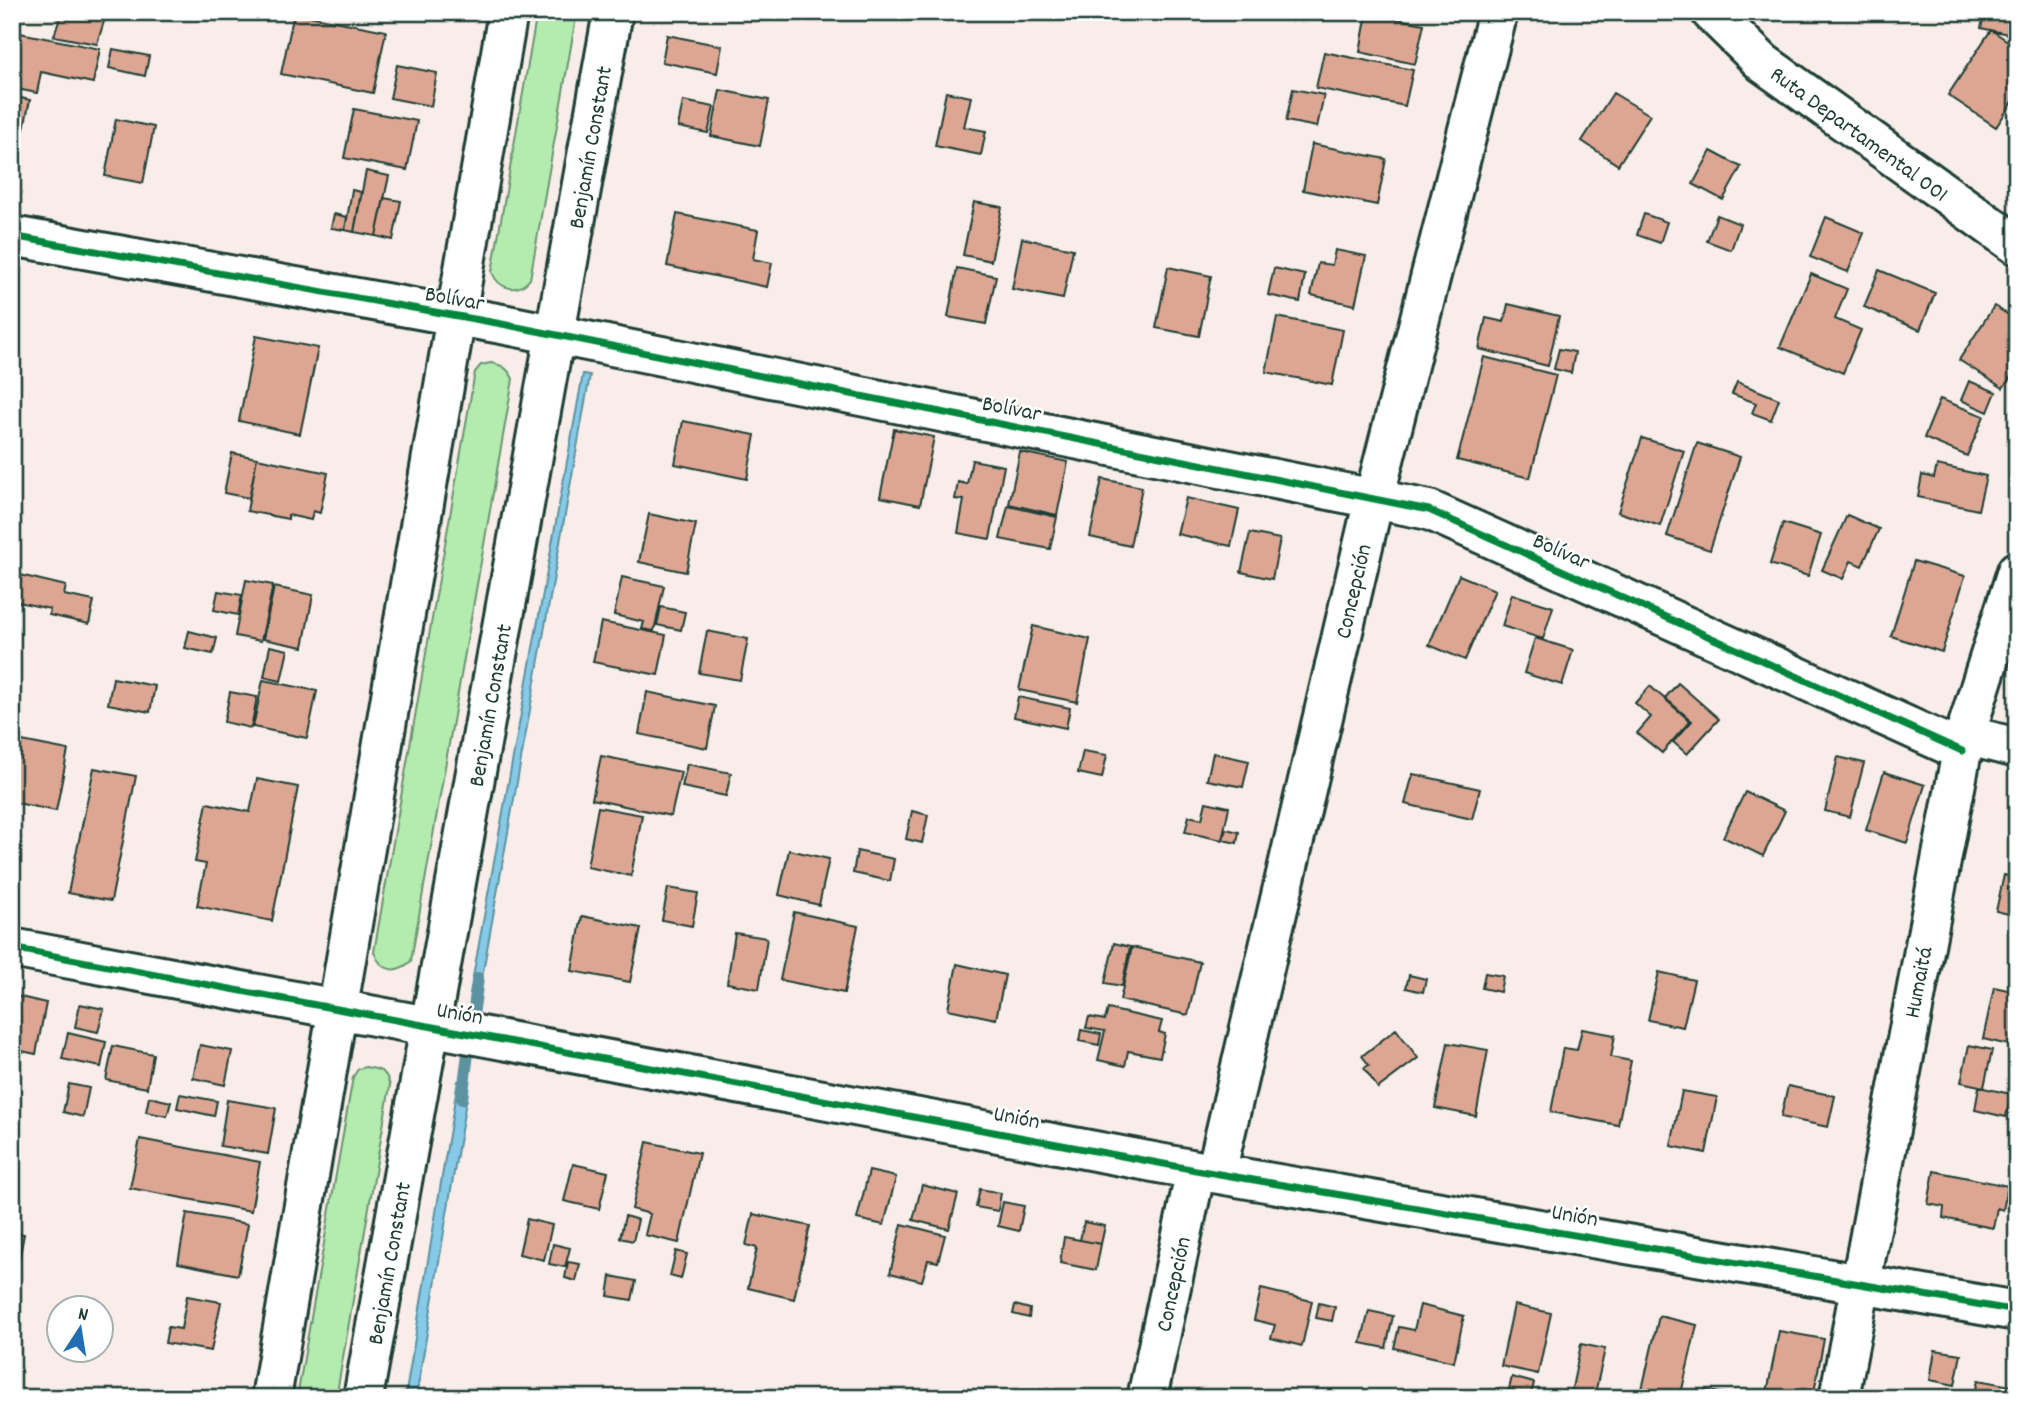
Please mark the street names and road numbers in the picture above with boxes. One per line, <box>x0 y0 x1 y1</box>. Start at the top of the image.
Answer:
street label: Ruta Departamental 001 <box>1762 60 1954 212</box>
street label: Benjamín Constant <box>562 64 623 232</box>
street label: Bolívar <box>422 279 487 322</box>
street label: Bolívar <box>979 389 1044 432</box>
street label: Bolívar <box>1527 526 1595 581</box>
street label: Concepción <box>1328 541 1382 643</box>
street label: Benjamín Constant <box>462 622 523 790</box>
street label: Humaitá <box>1897 943 1944 1021</box>
street label: Unión <box>433 995 485 1036</box>
street label: Unión <box>990 1099 1042 1140</box>
street label: Benjamín Constant <box>361 1180 422 1348</box>
street label: Unión <box>1548 1197 1600 1238</box>
street label: Concepción <box>1149 1234 1202 1335</box>

